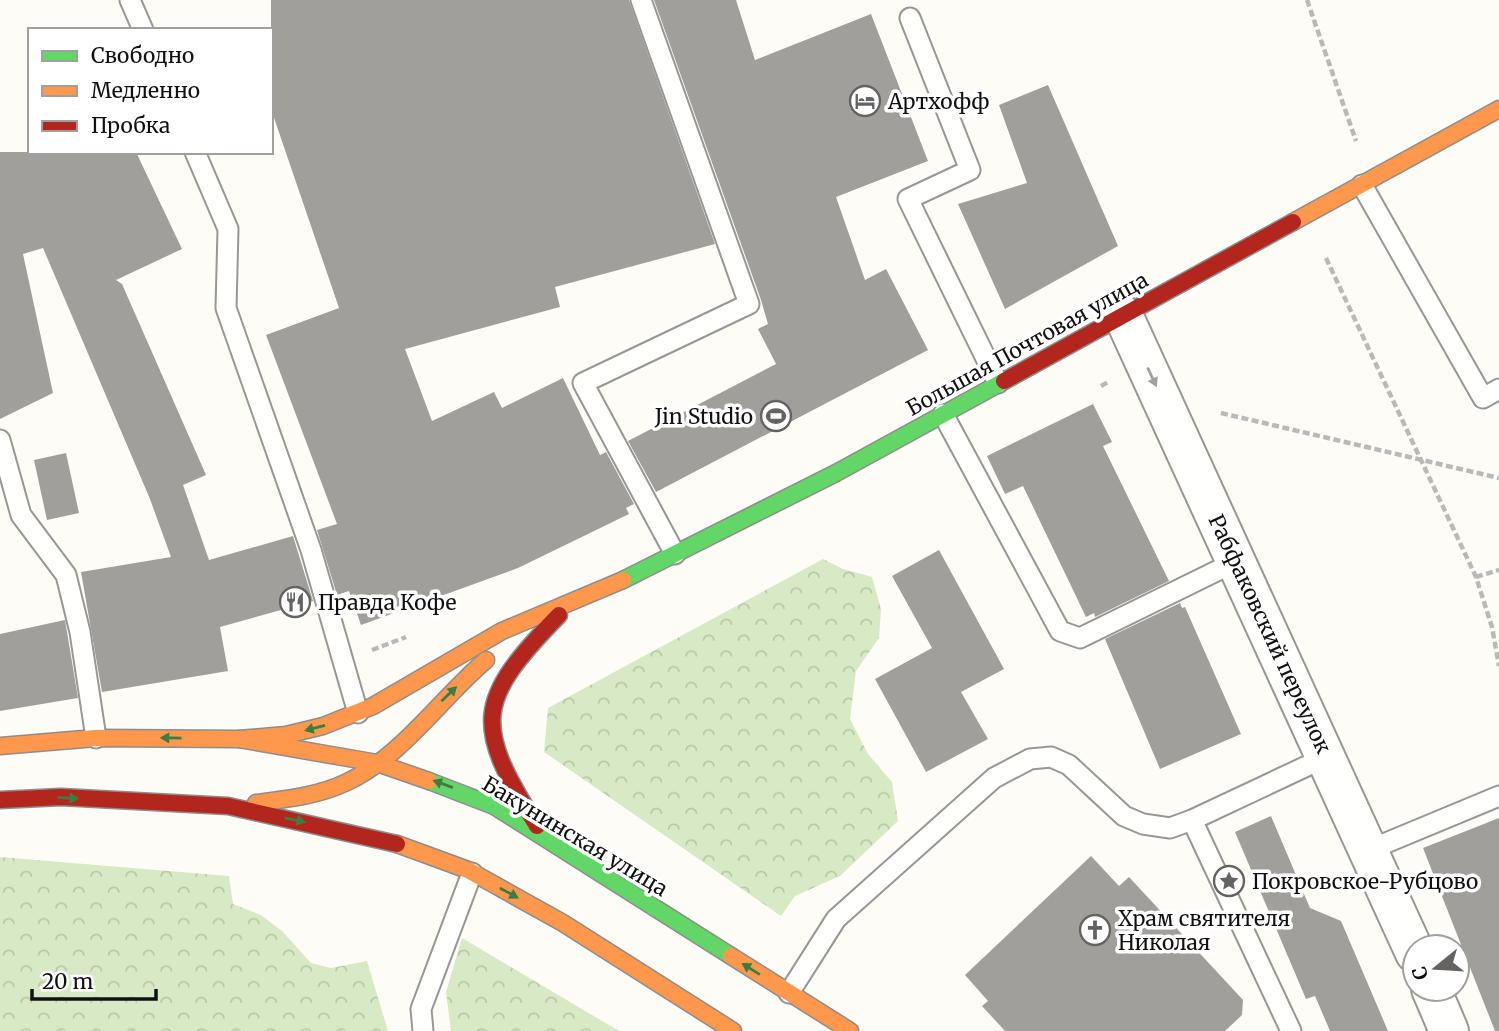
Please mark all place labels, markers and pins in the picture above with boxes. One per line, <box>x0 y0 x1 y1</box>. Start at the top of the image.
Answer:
hotel icon: Артхофф <box>848 84 882 118</box>
place label: Артхофф <box>887 88 990 115</box>
sports icon: Jin Studio <box>759 399 793 433</box>
place label: Jin Studio <box>654 403 753 430</box>
restaurant icon: Правда Кофе <box>278 585 312 619</box>
place label: Правда Кофе <box>318 589 456 616</box>
place icon: Покровское-Рубцово <box>1212 864 1246 898</box>
place label: Покровское-Рубцово <box>1252 868 1478 895</box>
place label: Храм святителя Николая <box>1118 905 1290 956</box>
church icon: Храм святителя Николая <box>1078 913 1112 947</box>

